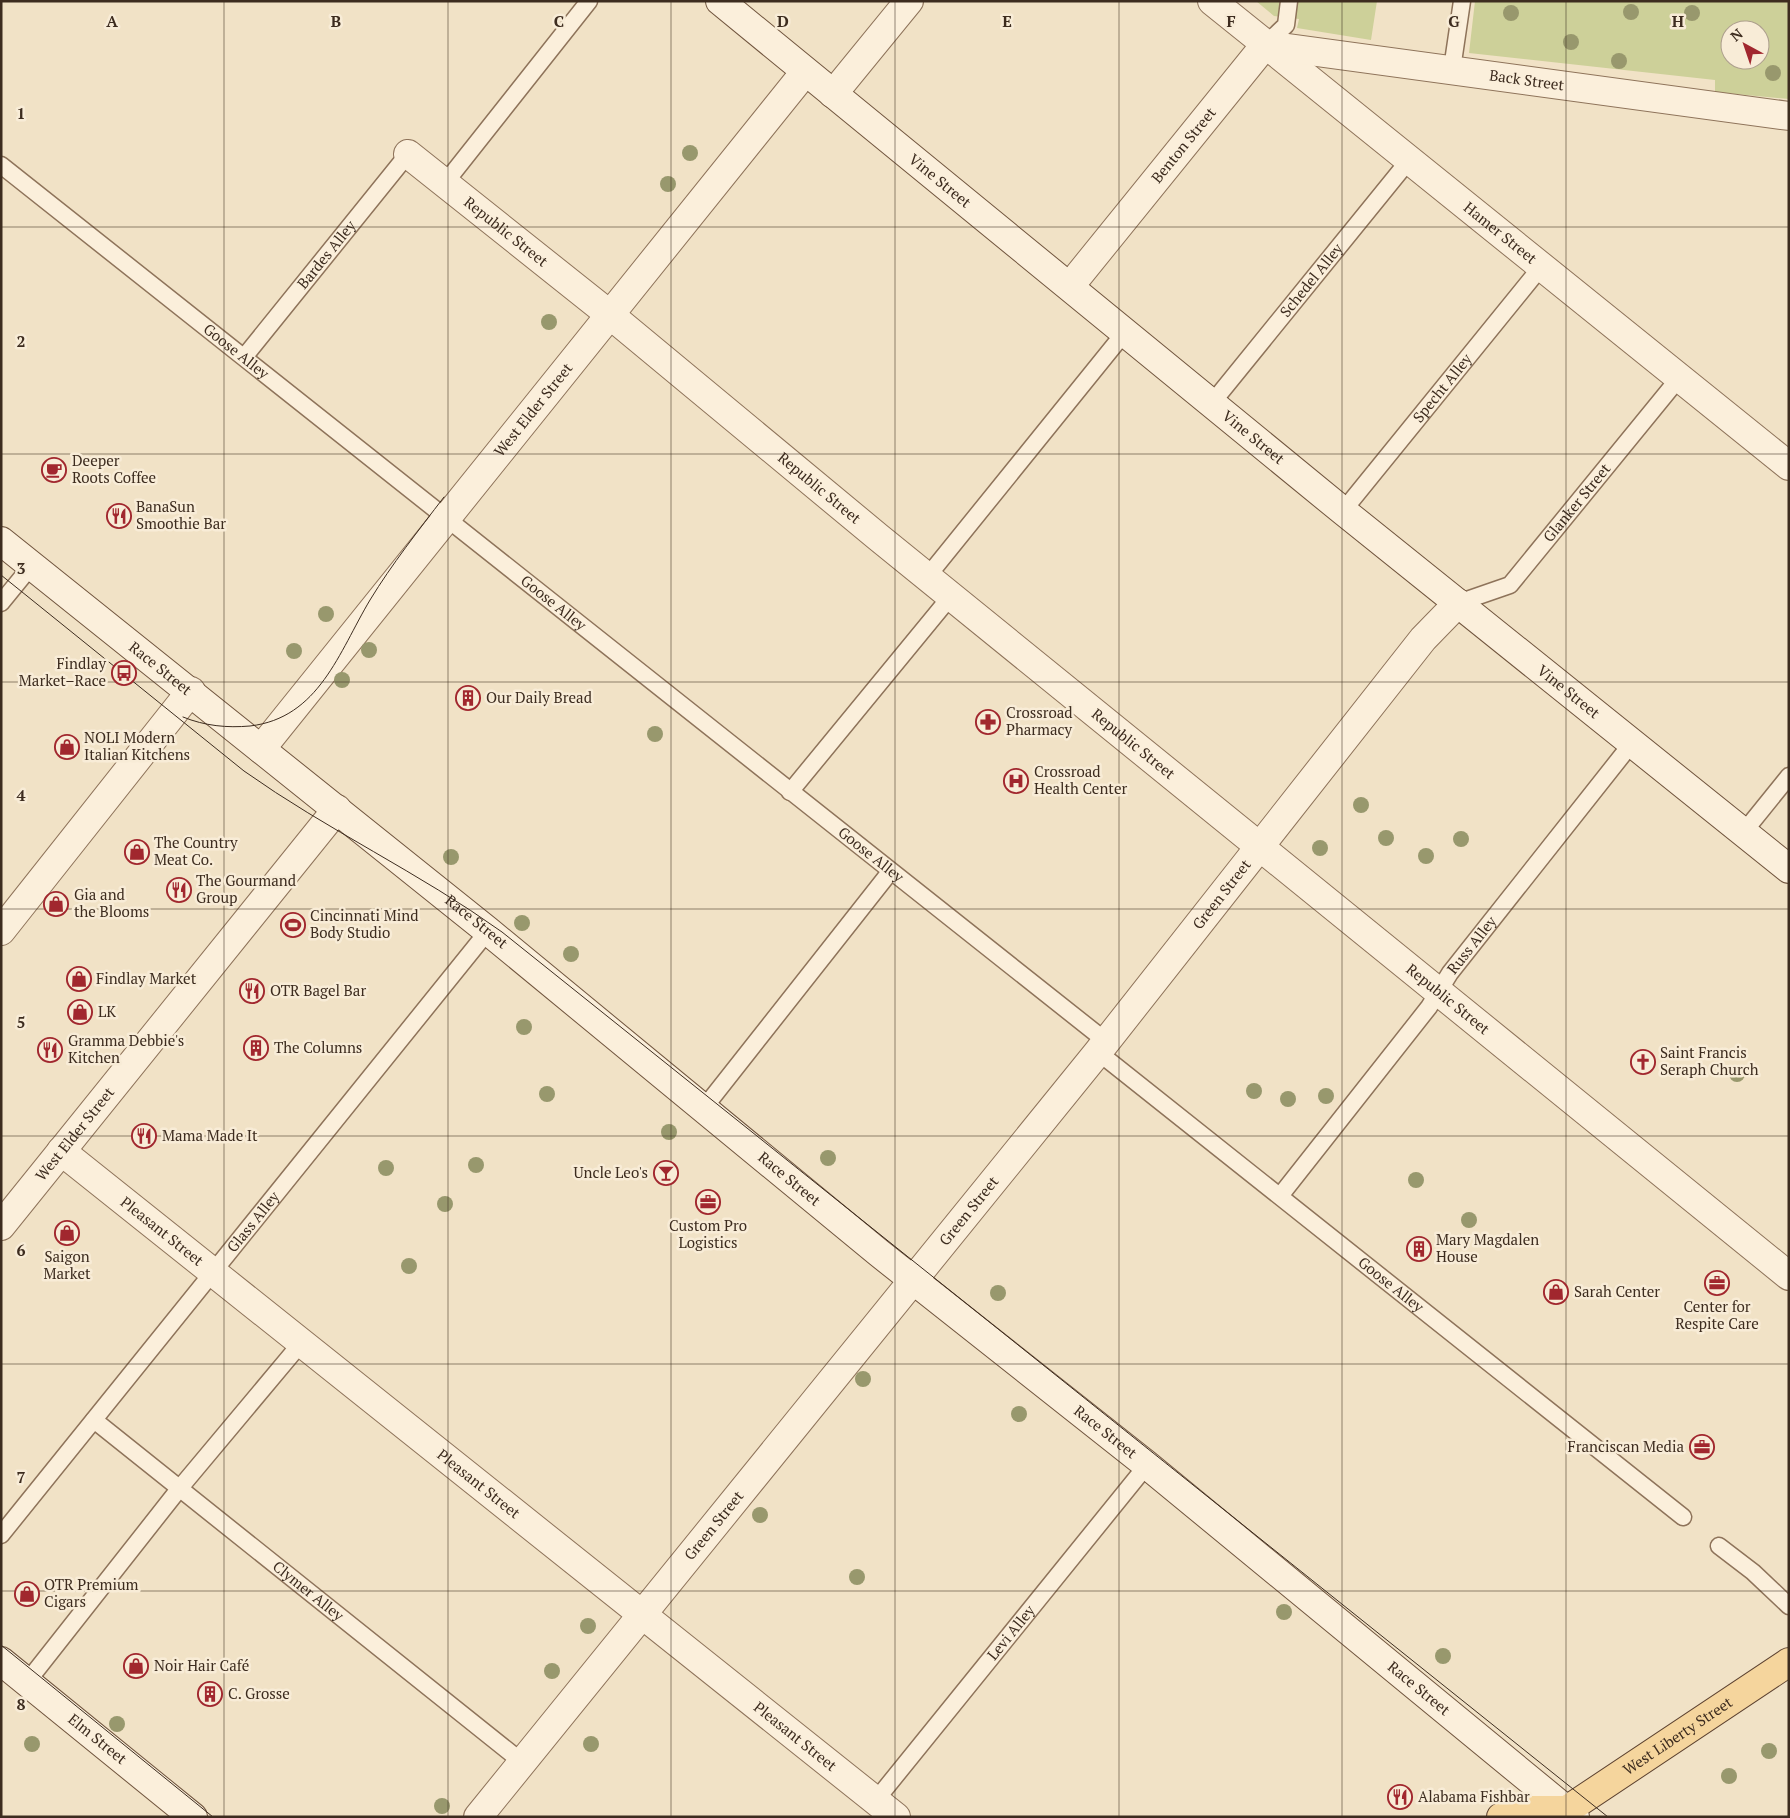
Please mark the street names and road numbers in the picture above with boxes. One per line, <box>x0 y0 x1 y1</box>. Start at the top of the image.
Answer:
street label: Back Street <box>1488 64 1566 94</box>
street label: Benton Street <box>1146 102 1220 187</box>
street label: Vine Street <box>905 149 976 212</box>
street label: Republic Street <box>460 192 553 271</box>
street label: Hamer Street <box>1460 197 1542 268</box>
street label: Bardes Alley <box>292 216 360 293</box>
street label: Schedel Alley <box>1275 238 1347 321</box>
street label: Goose Alley <box>200 318 274 383</box>
street label: Specht Alley <box>1408 349 1476 426</box>
street label: West Elder Street <box>489 358 577 460</box>
street label: Vine Street <box>1218 405 1289 468</box>
street label: Republic Street <box>774 447 866 528</box>
street label: Glanker Street <box>1538 458 1615 546</box>
street label: Goose Alley <box>517 570 591 635</box>
street label: Race Street <box>125 636 197 699</box>
street label: Vine Street <box>1533 660 1605 723</box>
street label: Republic Street <box>1088 703 1180 783</box>
street label: Goose Alley <box>834 822 909 886</box>
street label: Green Street <box>1187 855 1255 933</box>
street label: Race Street <box>441 890 513 953</box>
street label: Russ Alley <box>1442 911 1501 978</box>
street label: Republic Street <box>1403 959 1495 1039</box>
street label: West Elder Street <box>30 1082 118 1185</box>
street label: Race Street <box>754 1147 825 1210</box>
street label: Green Street <box>934 1171 1003 1249</box>
street label: Glass Alley <box>222 1186 283 1256</box>
street label: Pleasant Street <box>117 1191 208 1270</box>
street label: Goose Alley <box>1354 1252 1429 1316</box>
street label: Race Street <box>1070 1400 1142 1463</box>
street label: Pleasant Street <box>433 1444 525 1523</box>
street label: Green Street <box>679 1486 748 1564</box>
street label: Clymer Alley <box>269 1556 349 1625</box>
street label: Levi Alley <box>982 1600 1039 1664</box>
street label: Race Street <box>1384 1656 1455 1720</box>
street label: West Liberty Street <box>1619 1691 1736 1779</box>
street label: Pleasant Street <box>750 1696 842 1775</box>
street label: Elm Street <box>64 1709 132 1768</box>

